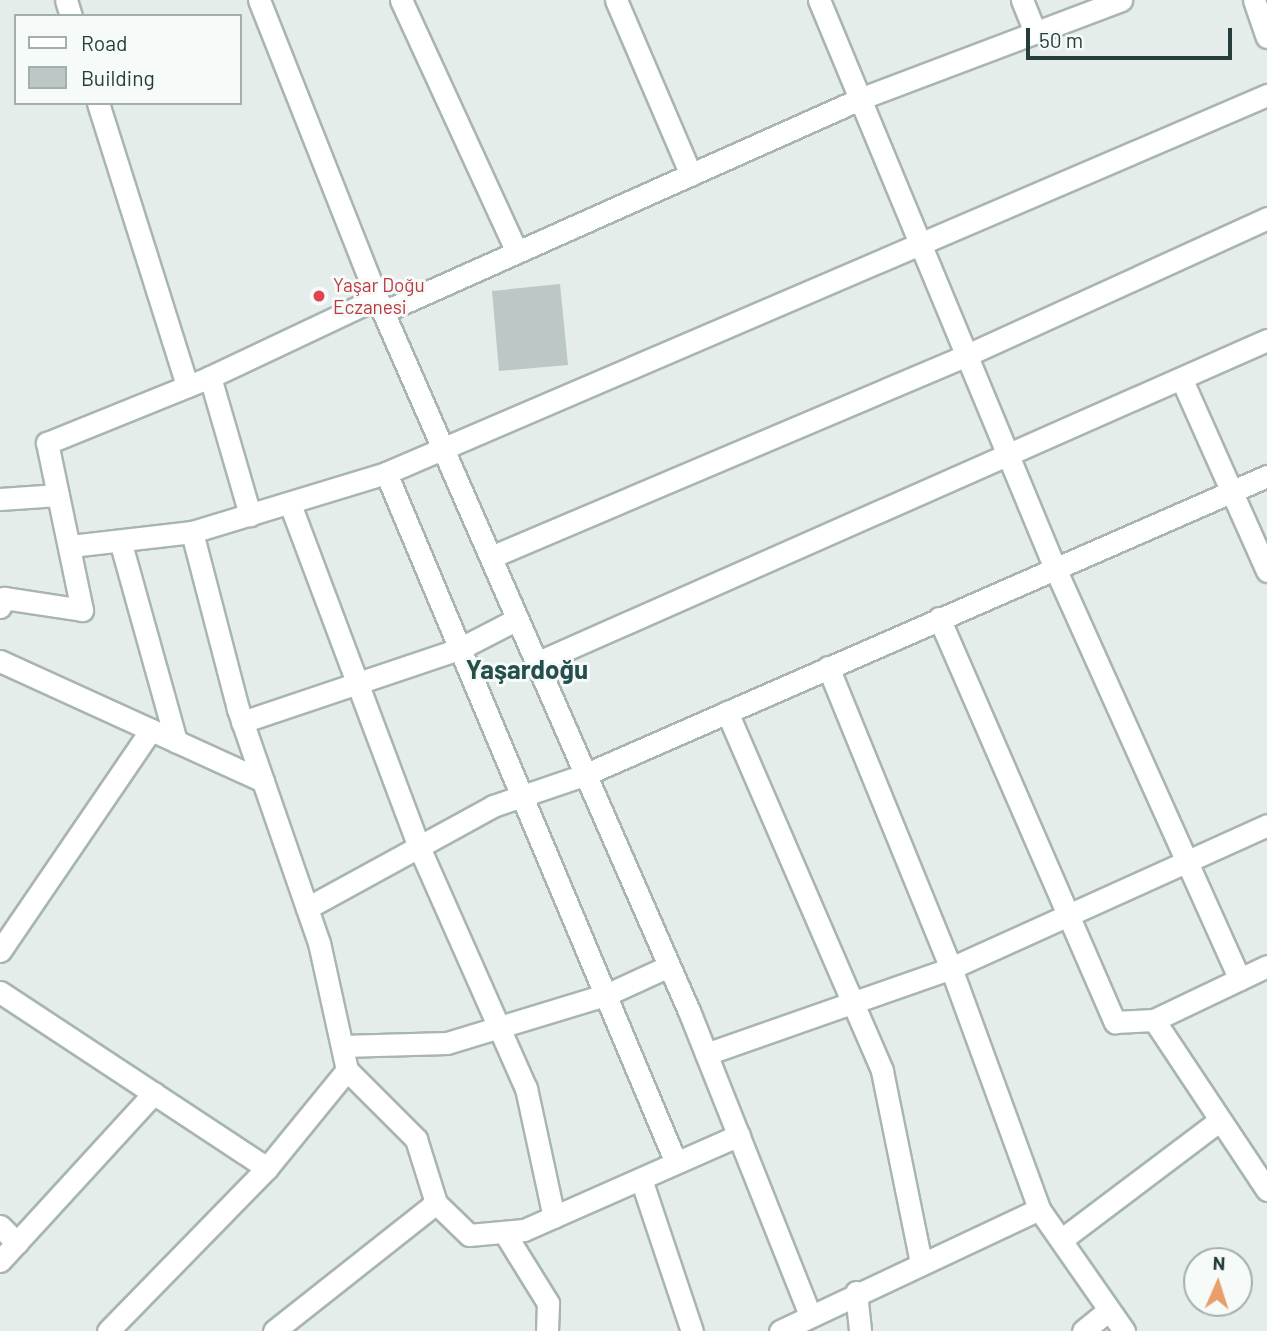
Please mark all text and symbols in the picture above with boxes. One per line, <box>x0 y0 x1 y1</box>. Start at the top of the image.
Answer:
legend <box>14 14 242 105</box>
scale bar <box>1029 14 1236 58</box>
text: 50 m <box>1039 27 1083 52</box>
text: Road <box>81 30 127 55</box>
text: Building <box>81 65 155 90</box>
place label: Yaşar Doğu Eczanesi <box>333 274 425 318</box>
marker: Yaşar Doğu Eczanesi <box>311 288 327 304</box>
district label: Yaşardoğu <box>466 653 588 685</box>
north arrow <box>1183 1247 1253 1317</box>
text: N <box>1212 1251 1226 1274</box>

